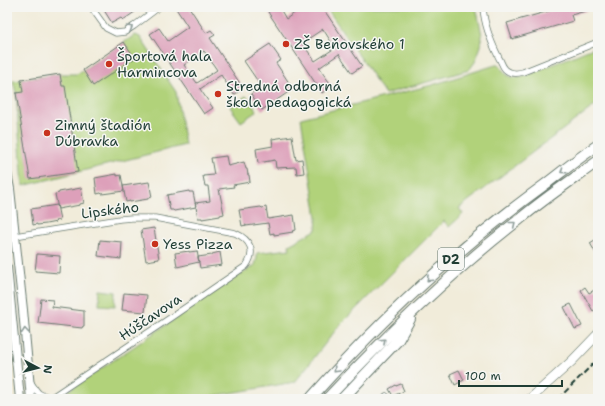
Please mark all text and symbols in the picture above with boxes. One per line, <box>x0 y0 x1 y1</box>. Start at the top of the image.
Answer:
one-way arrow <box>126 26 133 33</box>
place label: ZŠ Beňovského 1 <box>294 35 405 53</box>
marker: ZŠ Beňovského 1 <box>281 39 291 49</box>
place label: Športová hala Harmincova <box>117 47 212 81</box>
marker: Športová hala Harmincova <box>104 59 114 69</box>
place label: Stredná odborná škola pedagogická <box>226 77 352 111</box>
marker: Stredná odborná škola pedagogická <box>213 89 223 99</box>
place label: Zimný štadión Dúbravka <box>55 116 151 150</box>
marker: Zimný štadión Dúbravka <box>42 128 52 138</box>
one-way arrow <box>560 166 567 173</box>
street label: Lipského <box>80 198 140 222</box>
one-way arrow <box>508 222 516 229</box>
place label: Yess Pizza <box>163 235 233 253</box>
marker: Yess Pizza <box>150 239 160 249</box>
road number: D2 <box>438 248 464 270</box>
one-way arrow <box>426 274 433 281</box>
street label: Húščavova <box>115 289 185 344</box>
one-way arrow <box>21 328 30 334</box>
one-way arrow <box>378 338 386 345</box>
north arrow <box>18 348 58 388</box>
scale bar <box>459 362 562 388</box>
text: N <box>39 364 55 375</box>
one-way arrow <box>334 365 341 373</box>
text: 100 m <box>465 368 501 384</box>

